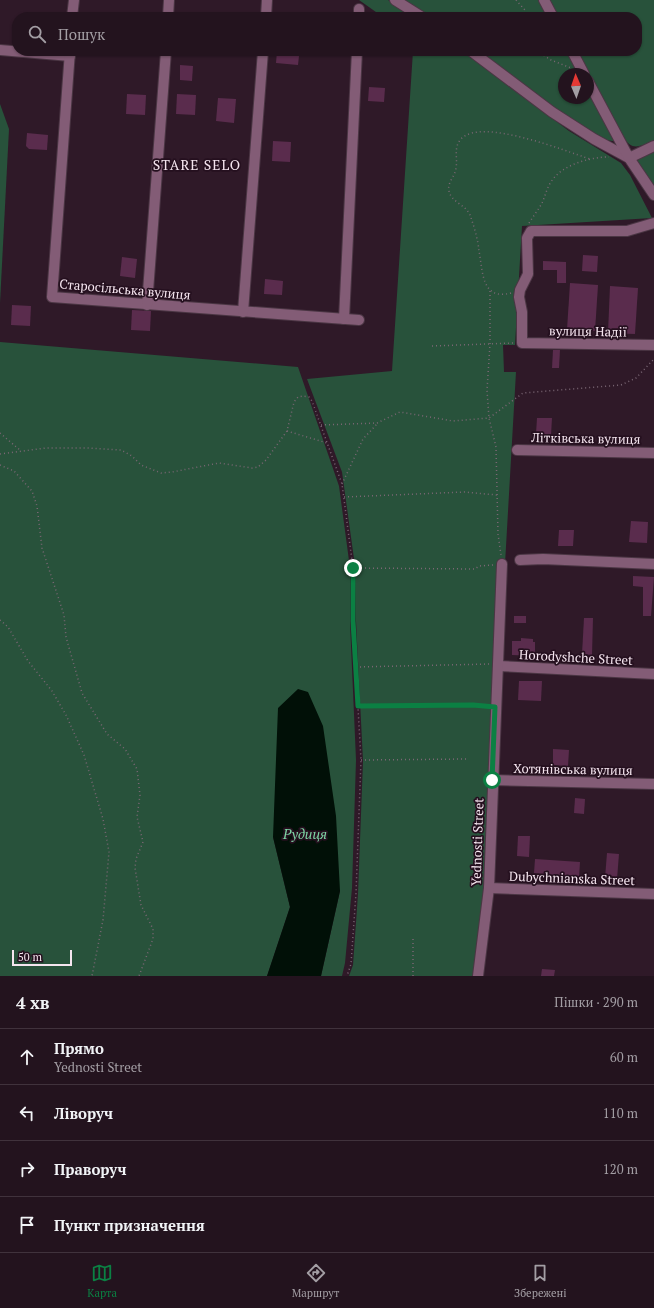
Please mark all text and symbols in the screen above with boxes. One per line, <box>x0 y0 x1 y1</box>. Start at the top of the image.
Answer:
search box <box>12 12 642 56</box>
icon: search <box>26 23 48 45</box>
text: Пошук <box>58 24 105 44</box>
north arrow <box>558 68 594 104</box>
district label: STARE SELO <box>153 155 241 174</box>
street label: Старосільська вулиця <box>59 274 191 304</box>
street label: вулиця Надії <box>549 321 627 341</box>
street label: Літківська вулиця <box>530 428 641 448</box>
route end <box>344 559 362 577</box>
street label: Horodyshche Street <box>519 645 634 669</box>
street label: Хотянівська вулиця <box>513 759 633 779</box>
route start <box>483 771 501 789</box>
street label: Yednosti Street <box>466 798 488 886</box>
water label: Рудиця <box>282 824 327 843</box>
street label: Dubychnianska Street <box>509 867 636 889</box>
scale bar <box>12 948 72 967</box>
text: 50 m <box>18 950 42 964</box>
text: 4 хв <box>16 991 49 1014</box>
text: Пішки · 290 m <box>554 993 638 1011</box>
text: Прямо <box>54 1038 104 1058</box>
icon: ahead <box>16 1046 38 1068</box>
text: 60 m <box>610 1048 638 1066</box>
text: Yednosti Street <box>54 1058 142 1076</box>
icon: left <box>16 1102 38 1124</box>
text: Ліворуч <box>54 1103 113 1123</box>
text: 110 m <box>603 1104 638 1122</box>
icon: right <box>16 1158 38 1180</box>
text: Праворуч <box>54 1159 127 1179</box>
text: 120 m <box>603 1160 638 1178</box>
icon: arrive <box>16 1214 38 1236</box>
text: Пункт призначення <box>54 1215 205 1235</box>
tab: Карта <box>87 1262 117 1300</box>
tab: Маршрут <box>292 1262 339 1300</box>
tab: Збережені <box>514 1262 567 1300</box>

